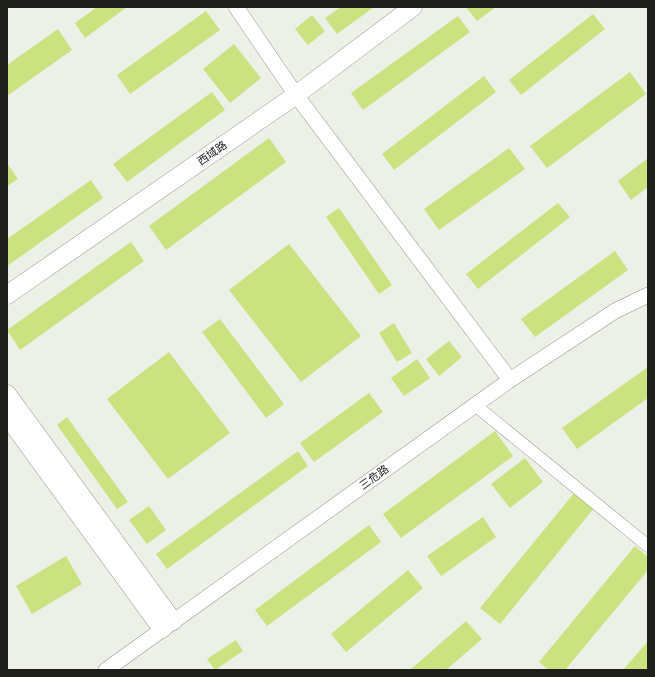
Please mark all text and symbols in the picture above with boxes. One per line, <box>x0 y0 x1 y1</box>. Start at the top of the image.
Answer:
street label: 西域路 <box>195 139 230 168</box>
street label: 三危路 <box>357 462 391 492</box>

